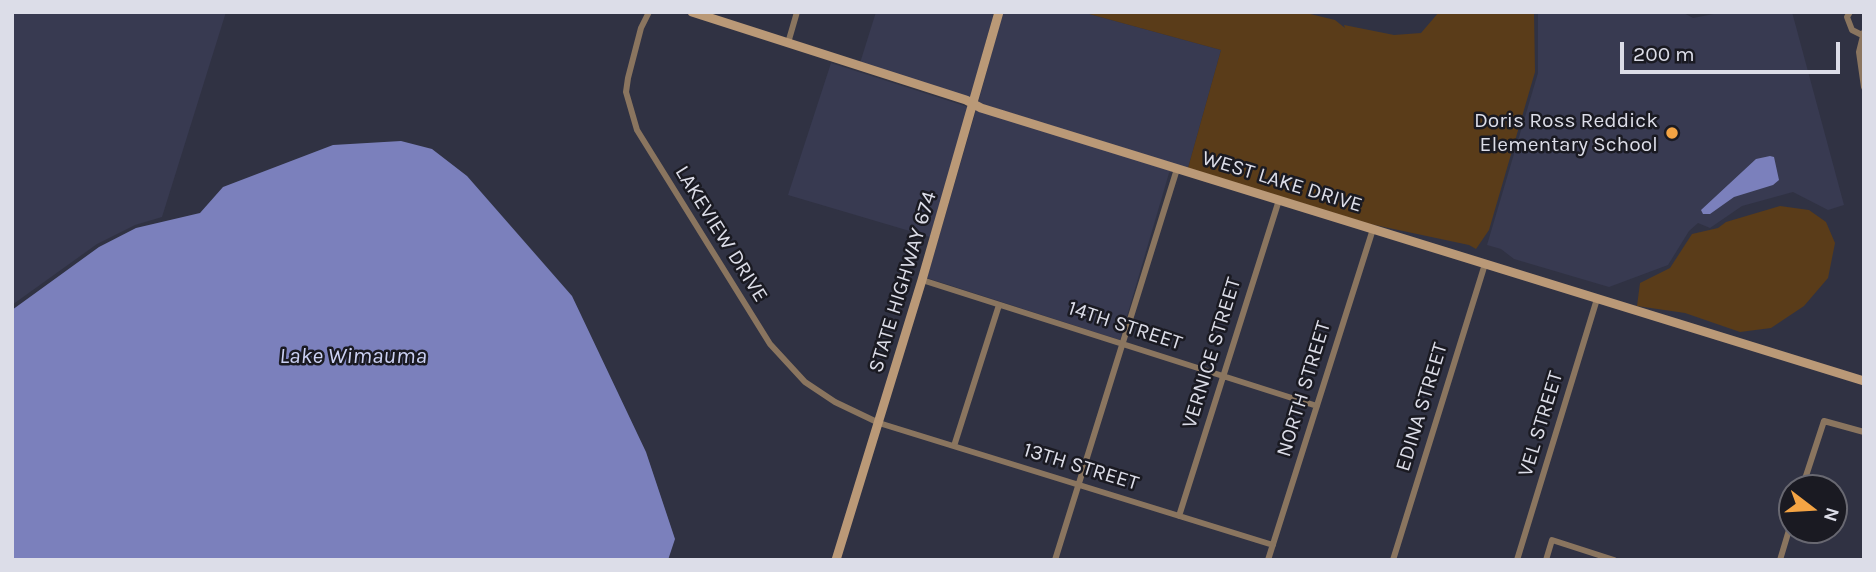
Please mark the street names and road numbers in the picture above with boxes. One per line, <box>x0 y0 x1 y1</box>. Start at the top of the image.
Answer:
street label: WEST LAKE DRIVE <box>1199 146 1365 218</box>
street label: LAKEVIEW DRIVE <box>669 161 773 307</box>
street label: STATE HIGHWAY 674 <box>863 188 943 376</box>
street label: VERNICE STREET <box>1177 274 1247 432</box>
street label: 14TH STREET <box>1065 296 1185 356</box>
street label: NORTH STREET <box>1271 318 1337 460</box>
street label: EDINA STREET <box>1390 340 1454 474</box>
street label: VEL STREET <box>1513 368 1569 480</box>
street label: 13TH STREET <box>1020 438 1142 496</box>

